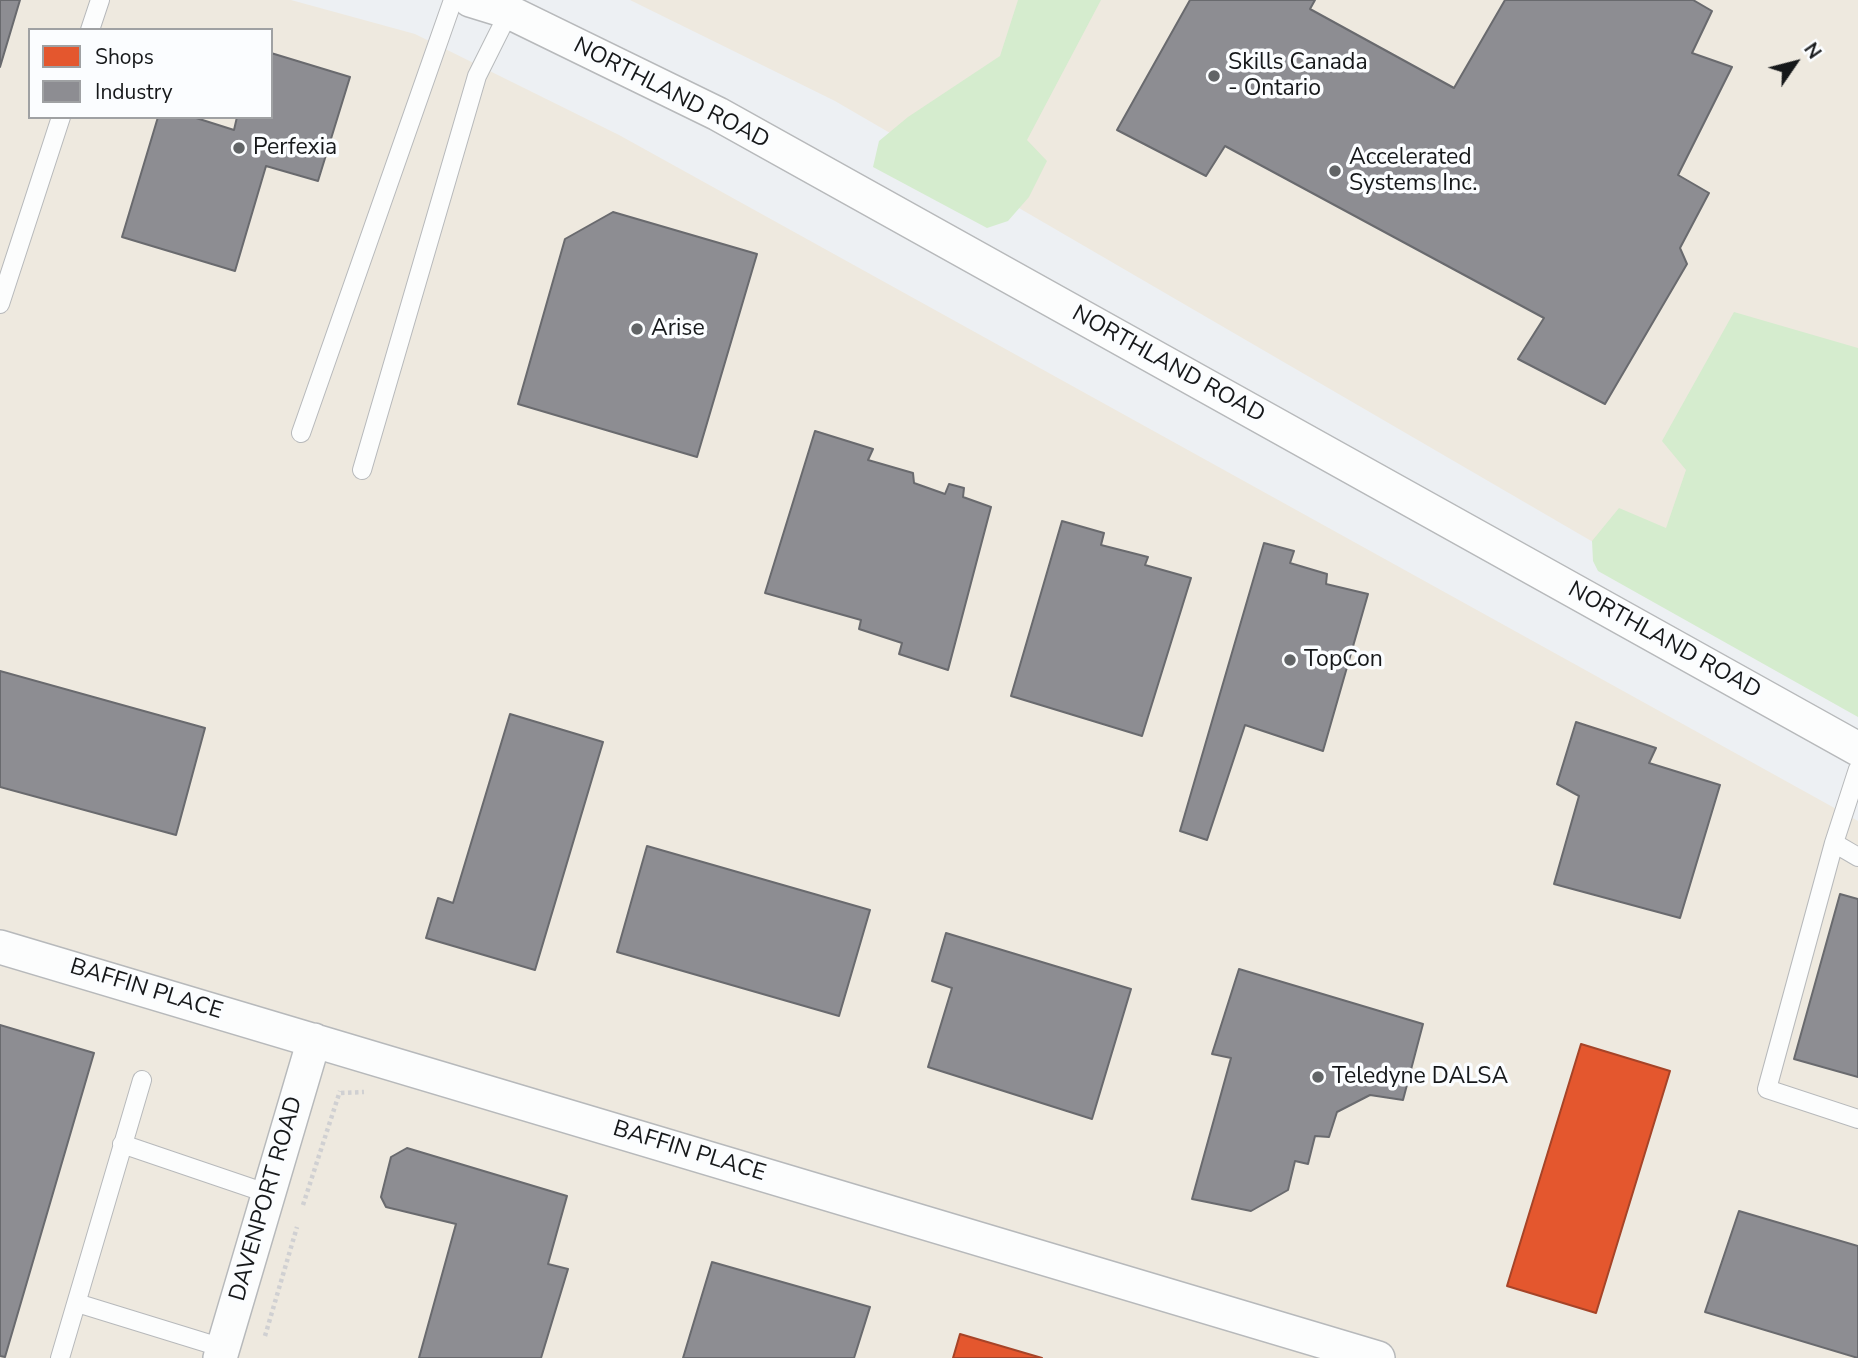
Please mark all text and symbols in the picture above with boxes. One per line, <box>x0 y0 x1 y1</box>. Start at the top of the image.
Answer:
legend <box>28 28 273 119</box>
north arrow <box>1760 28 1830 98</box>
street label: NORTHLAND ROAD <box>568 33 774 155</box>
text: N <box>1797 38 1827 64</box>
text: Shops <box>95 43 154 71</box>
place label: Skills Canada - Ontario <box>1228 49 1368 103</box>
marker: Skills Canada - Ontario <box>1206 68 1222 84</box>
text: Industry <box>95 78 173 106</box>
place label: Perfexia <box>253 134 337 162</box>
marker: Perfexia <box>231 140 247 156</box>
place label: Accelerated Systems Inc. <box>1349 144 1477 198</box>
marker: Accelerated Systems Inc. <box>1327 163 1343 179</box>
street label: NORTHLAND ROAD <box>1067 301 1269 429</box>
place label: Arise <box>651 315 705 343</box>
marker: Arise <box>629 321 645 337</box>
street label: NORTHLAND ROAD <box>1563 577 1765 705</box>
place label: TopCon <box>1304 646 1383 674</box>
marker: TopCon <box>1282 652 1298 668</box>
street label: BAFFIN PLACE <box>66 954 226 1026</box>
place label: Teledyne DALSA <box>1332 1063 1508 1091</box>
marker: Teledyne DALSA <box>1310 1069 1326 1085</box>
street label: DAVENPORT ROAD <box>225 1093 309 1305</box>
street label: BAFFIN PLACE <box>609 1116 769 1188</box>

